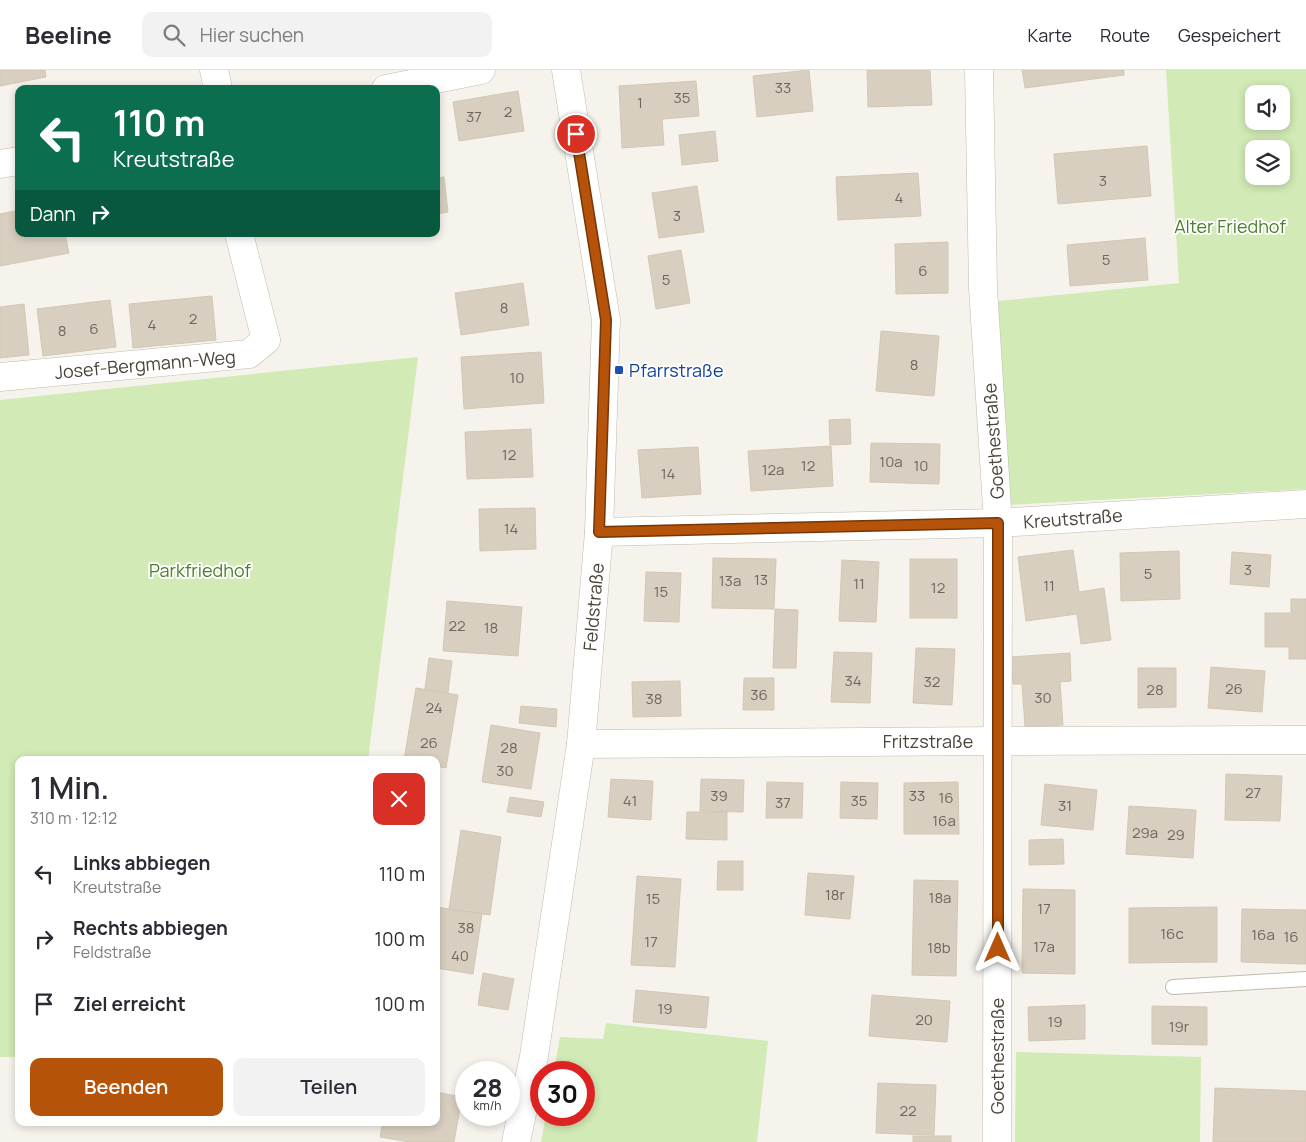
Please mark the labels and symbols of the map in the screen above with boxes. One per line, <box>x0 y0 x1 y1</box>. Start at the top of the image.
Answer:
house number: 33 <box>775 77 791 98</box>
house number: 35 <box>674 87 690 108</box>
house number: 1 <box>637 92 643 113</box>
house number: 2 <box>504 101 512 122</box>
house number: 37 <box>466 106 482 127</box>
pin <box>555 113 597 155</box>
house number: 3 <box>1099 170 1107 191</box>
house number: 4 <box>895 187 904 208</box>
house number: 3 <box>673 205 681 226</box>
park label: Alter Friedhof <box>1174 214 1286 238</box>
house number: 5 <box>1102 249 1110 270</box>
house number: 6 <box>918 260 928 281</box>
house number: 5 <box>662 269 670 290</box>
house number: 8 <box>500 297 508 318</box>
house number: 2 <box>189 308 197 329</box>
house number: 4 <box>148 314 157 335</box>
house number: 6 <box>89 318 99 339</box>
house number: 8 <box>58 320 66 341</box>
street label: Josef-Bergmann-Weg <box>54 344 236 384</box>
house number: 8 <box>910 354 918 375</box>
place label: Pfarrstraße <box>629 358 723 382</box>
marker: Pfarrstraße <box>613 364 625 376</box>
house number: 10 <box>510 367 525 388</box>
street label: Goethestraße <box>977 382 1009 500</box>
house number: 12 <box>502 444 516 465</box>
house number: 10a <box>879 451 903 472</box>
house number: 12 <box>801 455 815 476</box>
house number: 10 <box>914 455 929 476</box>
house number: 12a <box>762 459 784 480</box>
house number: 14 <box>661 463 675 484</box>
street label: Kreutstraße <box>1023 503 1123 533</box>
house number: 14 <box>504 518 518 539</box>
park label: Parkfriedhof <box>149 558 252 582</box>
house number: 3 <box>1244 559 1252 580</box>
street label: Feldstraße <box>577 562 609 652</box>
house number: 5 <box>1144 563 1152 584</box>
house number: 13 <box>754 569 768 590</box>
house number: 13a <box>719 570 741 591</box>
house number: 11 <box>853 573 865 594</box>
house number: 11 <box>1043 575 1055 596</box>
house number: 12 <box>931 577 945 598</box>
house number: 15 <box>654 581 668 602</box>
house number: 22 <box>448 615 466 636</box>
house number: 18 <box>484 617 498 638</box>
house number: 34 <box>844 670 862 691</box>
house number: 32 <box>924 671 940 692</box>
house number: 26 <box>1225 678 1243 699</box>
house number: 28 <box>1146 679 1164 700</box>
house number: 36 <box>750 684 768 705</box>
house number: 30 <box>1034 687 1052 708</box>
house number: 38 <box>645 688 663 709</box>
house number: 24 <box>425 697 443 718</box>
street label: Fritzstraße <box>883 729 973 753</box>
house number: 26 <box>420 732 438 753</box>
house number: 28 <box>500 737 518 758</box>
house number: 30 <box>496 760 514 781</box>
house number: 27 <box>1245 782 1261 803</box>
house number: 39 <box>710 785 728 806</box>
house number: 33 <box>909 785 925 806</box>
house number: 16 <box>938 787 954 808</box>
house number: 41 <box>623 790 637 811</box>
house number: 35 <box>851 790 867 811</box>
house number: 37 <box>775 792 791 813</box>
house number: 31 <box>1058 795 1072 816</box>
house number: 16a <box>932 810 956 831</box>
house number: 29a <box>1132 822 1158 843</box>
house number: 29 <box>1167 824 1185 845</box>
house number: 18r <box>825 884 846 905</box>
house number: 18a <box>929 887 951 908</box>
house number: 15 <box>646 888 660 909</box>
house number: 17 <box>1037 898 1051 919</box>
house number: 38 <box>457 917 475 938</box>
position arrow <box>971 921 1023 973</box>
house number: 16c <box>1160 923 1184 944</box>
house number: 16a <box>1251 924 1275 945</box>
house number: 16 <box>1283 926 1299 947</box>
house number: 17 <box>644 931 658 952</box>
house number: 17a <box>1033 936 1055 957</box>
house number: 18b <box>927 937 951 958</box>
house number: 40 <box>451 945 469 966</box>
house number: 19 <box>657 998 673 1019</box>
street label: Goethestraße <box>985 998 1009 1114</box>
house number: 20 <box>915 1009 933 1030</box>
house number: 19 <box>1047 1011 1063 1032</box>
house number: 19r <box>1169 1016 1190 1037</box>
speed limit sign: 30 <box>530 1061 595 1126</box>
house number: 22 <box>899 1100 917 1121</box>

